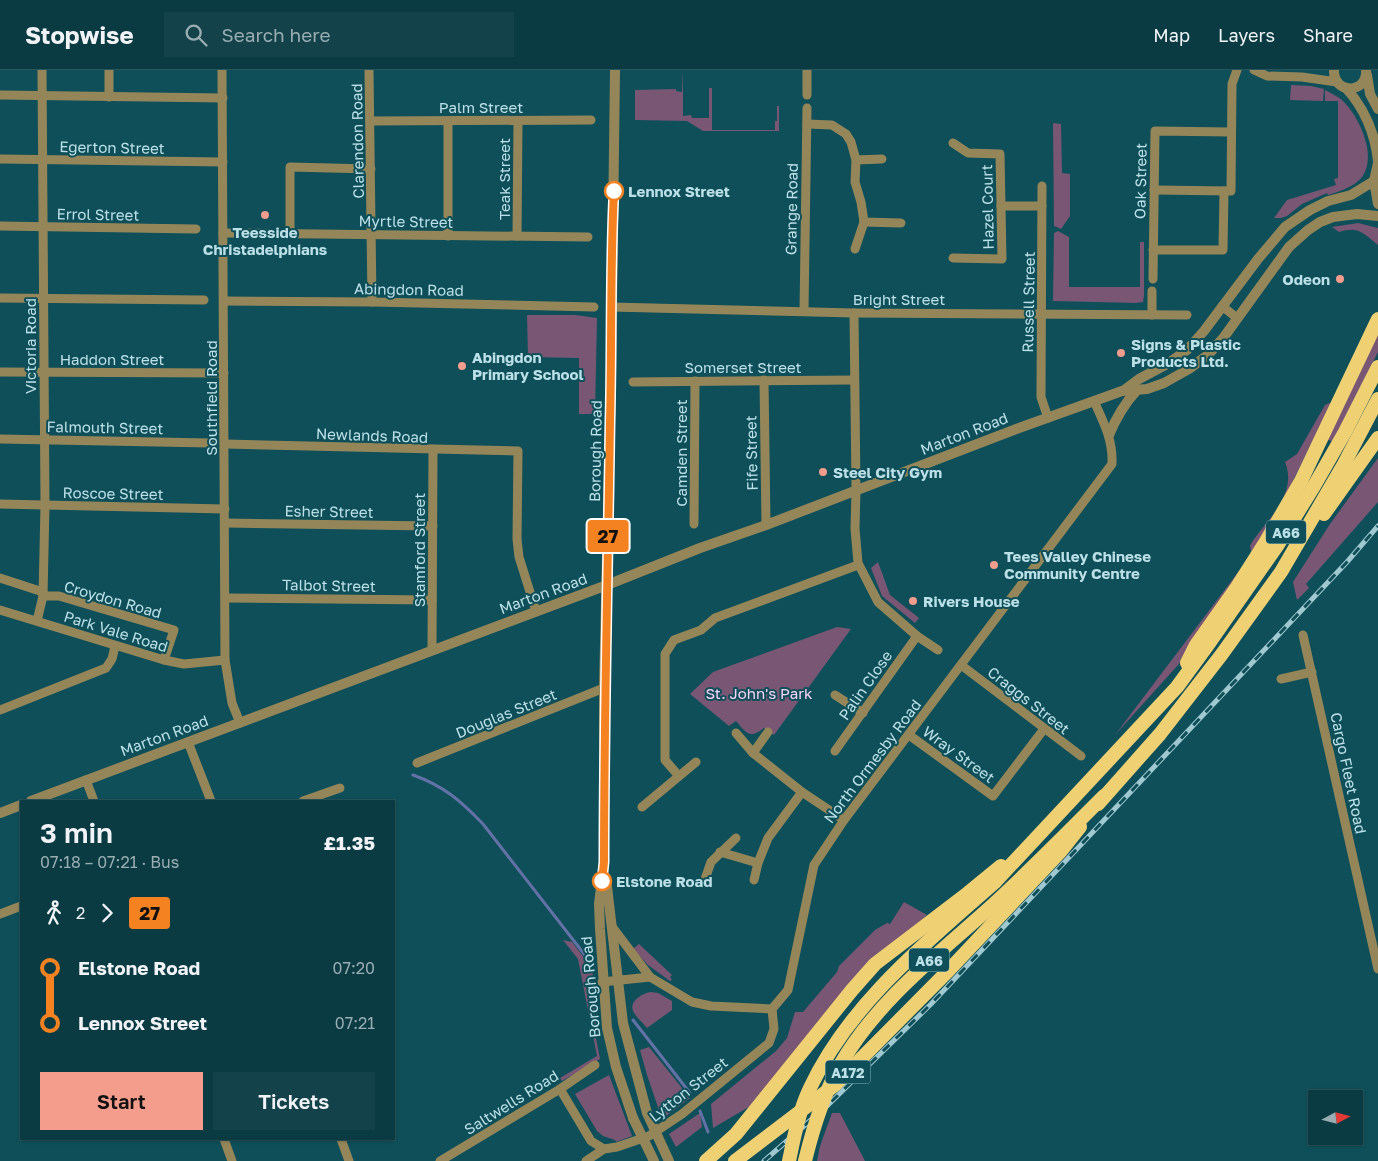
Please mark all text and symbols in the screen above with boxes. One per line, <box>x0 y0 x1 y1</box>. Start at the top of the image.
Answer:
search box <box>164 12 514 57</box>
text: Stopwise <box>25 20 134 49</box>
icon: search <box>182 21 210 49</box>
text: Search here <box>222 23 330 46</box>
text: Map <box>1153 24 1190 46</box>
text: Layers <box>1218 24 1275 46</box>
text: Share <box>1303 24 1353 46</box>
street label: Clarendon Road <box>347 83 367 199</box>
street label: Palm Street <box>439 98 523 116</box>
street label: Egerton Street <box>59 137 165 157</box>
street label: Teak Street <box>495 138 513 220</box>
street label: Oak Street <box>1130 143 1150 219</box>
street label: Grange Road <box>781 163 801 255</box>
street label: Hazel Court <box>977 164 997 250</box>
marker: Lennox Street <box>604 181 624 201</box>
place label: Lennox Street <box>628 182 730 200</box>
street label: Errol Street <box>57 204 139 224</box>
marker: Teesside Christadelphians <box>259 209 271 221</box>
street label: Myrtle Street <box>358 211 454 231</box>
place label: Teesside Christadelphians <box>203 223 327 258</box>
street label: Russell Street <box>1018 251 1038 353</box>
place label: Odeon <box>1282 270 1330 288</box>
marker: Odeon <box>1334 273 1346 285</box>
street label: Abingdon Road <box>354 279 464 299</box>
street label: Bright Street <box>853 290 945 308</box>
street label: Victoria Road <box>21 298 39 394</box>
place label: Signs & Plastic Products Ltd. <box>1131 335 1241 370</box>
street label: Southfield Road <box>202 340 220 456</box>
marker: Signs & Plastic Products Ltd. <box>1115 347 1127 359</box>
place label: Abingdon Primary School <box>472 348 584 383</box>
street label: Haddon Street <box>60 350 164 368</box>
street label: Somerset Street <box>684 358 802 376</box>
marker: Abingdon Primary School <box>456 360 468 372</box>
street label: Camden Street <box>672 399 690 507</box>
street label: Borough Road <box>585 400 605 502</box>
street label: Marton Road <box>918 408 1010 458</box>
street label: Fife Street <box>741 415 761 491</box>
street label: Falmouth Street <box>47 417 163 437</box>
street label: Newlands Road <box>316 424 428 446</box>
place label: Steel City Gym <box>833 463 942 481</box>
marker: Steel City Gym <box>817 466 829 478</box>
street label: Roscoe Street <box>62 483 164 503</box>
street label: Stamford Street <box>410 493 428 607</box>
street label: Esher Street <box>284 501 374 521</box>
line badge: 27 <box>586 520 630 552</box>
road number: A66 <box>1266 521 1306 544</box>
text: 27 <box>598 525 618 547</box>
place label: Tees Valley Chinese Community Centre <box>1004 547 1151 582</box>
marker: Tees Valley Chinese Community Centre <box>988 559 1000 571</box>
street label: Marton Road <box>497 569 589 617</box>
street label: Talbot Street <box>282 575 376 595</box>
street label: Croydon Road <box>62 576 164 622</box>
place label: Rivers House <box>923 592 1020 610</box>
marker: Rivers House <box>907 595 919 607</box>
street label: Park Vale Road <box>62 607 170 655</box>
street label: Palin Close <box>835 647 896 723</box>
street label: Craggs Street <box>984 662 1074 738</box>
park label: St. John's Park <box>705 684 813 702</box>
street label: Douglas Street <box>453 685 559 741</box>
street label: North Ormesby Road <box>820 696 924 826</box>
street label: Marton Road <box>118 711 210 759</box>
street label: Cargo Fleet Road <box>1327 711 1371 835</box>
street label: Wray Street <box>920 722 998 786</box>
text: 3 min <box>40 816 113 849</box>
text: £1.35 <box>323 831 375 854</box>
text: 07:18 – 07:21 · Bus <box>40 852 179 872</box>
marker: Elstone Road <box>592 871 612 891</box>
place label: Elstone Road <box>616 872 713 890</box>
icon: walk <box>40 899 68 927</box>
icon: forward <box>93 899 121 927</box>
text: 27 <box>139 902 160 924</box>
text: 2 <box>76 903 85 923</box>
street label: Borough Road <box>577 936 603 1038</box>
road number: A66 <box>909 948 949 972</box>
text: Elstone Road <box>78 956 200 979</box>
text: 07:20 <box>333 958 375 978</box>
text: Lennox Street <box>78 1011 207 1034</box>
text: 07:21 <box>335 1013 375 1033</box>
street label: Lytton Street <box>645 1053 731 1125</box>
road number: A172 <box>826 1060 870 1084</box>
street label: Saltwells Road <box>461 1066 561 1138</box>
button: Start <box>40 1072 203 1130</box>
button: Tickets <box>213 1072 375 1130</box>
north arrow <box>1308 1090 1362 1145</box>
map controls <box>1308 1090 1363 1145</box>

